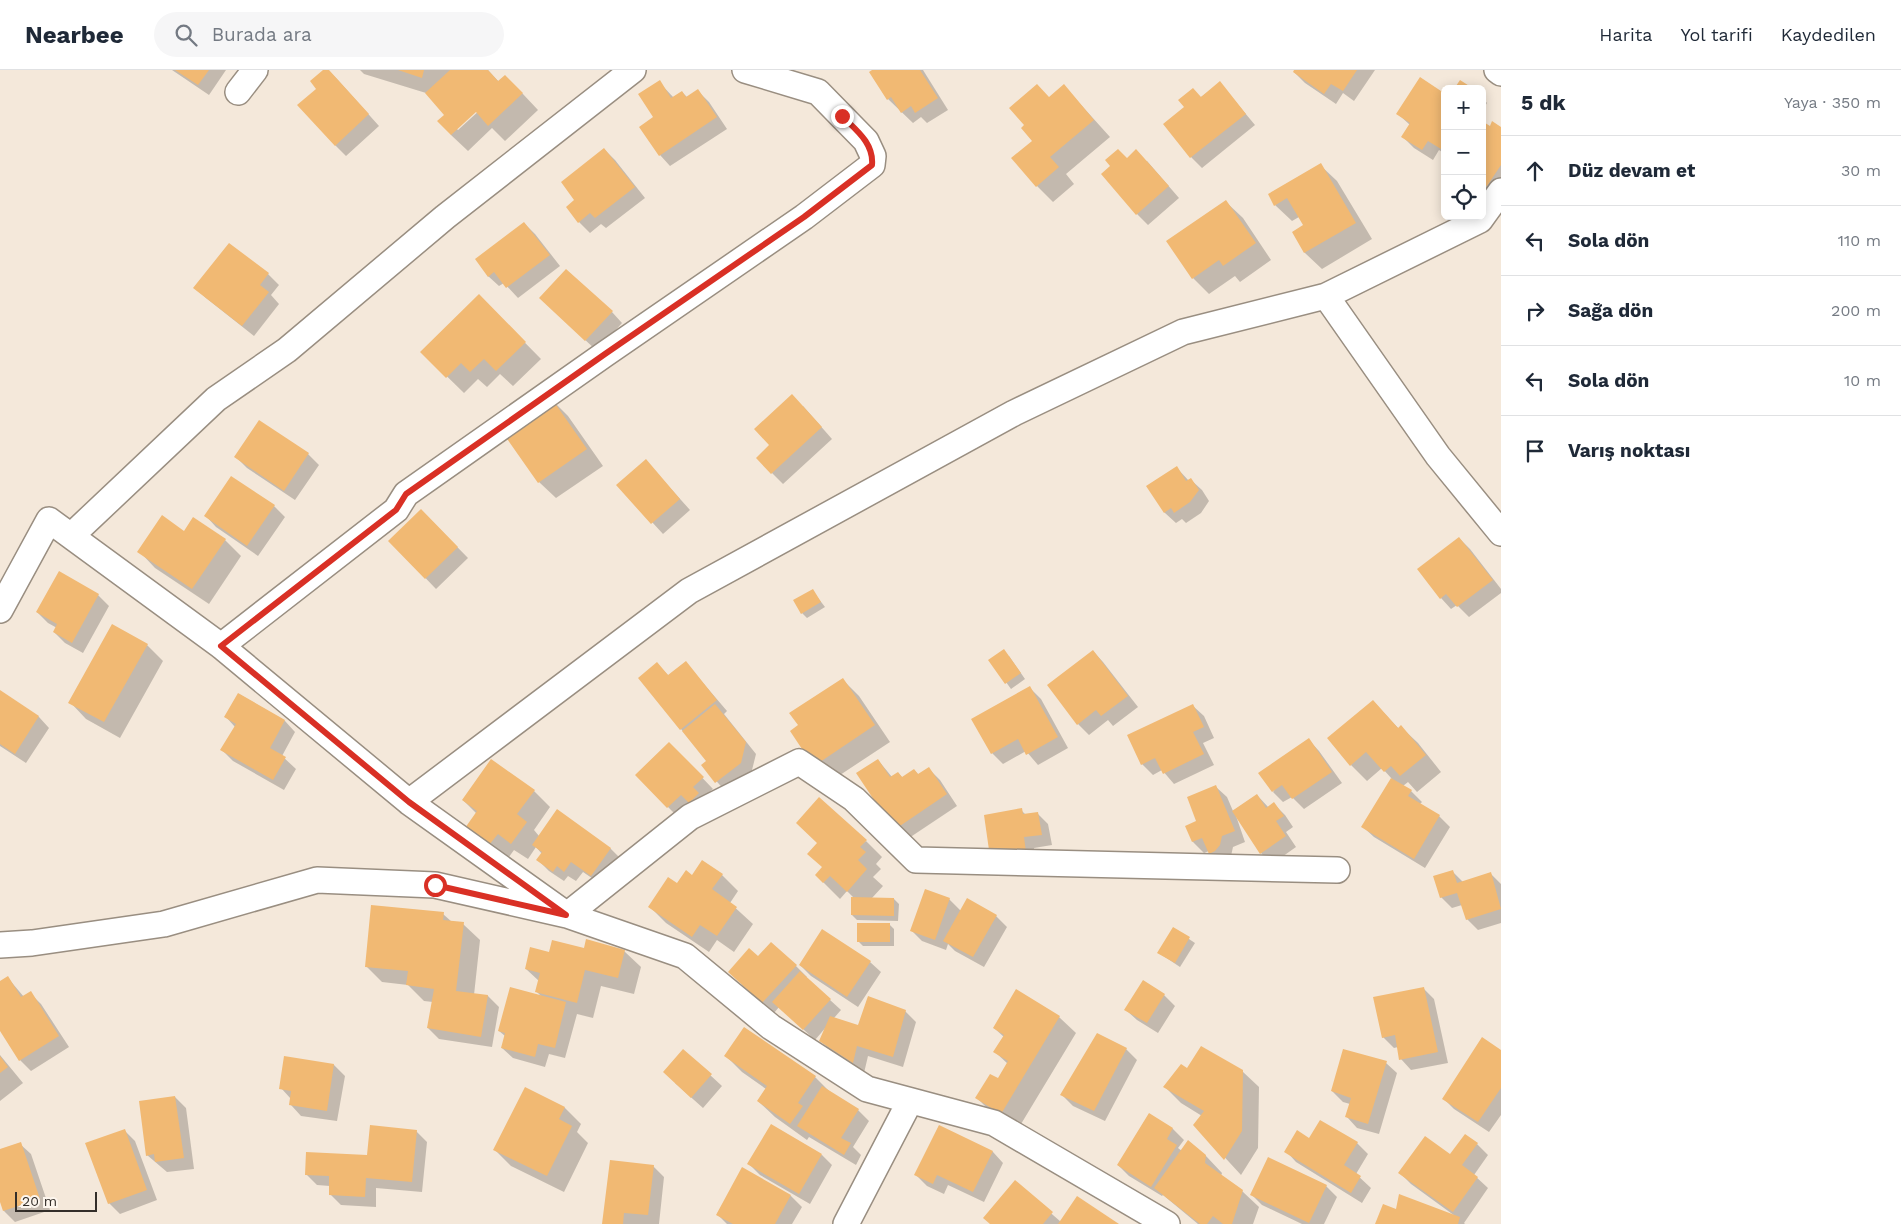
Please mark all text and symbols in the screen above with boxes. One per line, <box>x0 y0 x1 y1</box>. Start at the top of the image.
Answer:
search box <box>154 12 504 57</box>
text: Nearbee <box>25 21 124 49</box>
icon: search <box>172 21 200 49</box>
text: Burada ara <box>212 23 312 46</box>
text: Harita <box>1599 24 1653 45</box>
text: Yol tarifi <box>1681 24 1753 45</box>
text: Kaydedilen <box>1781 24 1876 45</box>
map controls <box>1441 85 1486 220</box>
button: + <box>1441 85 1486 130</box>
text: 5 dk <box>1521 90 1565 115</box>
text: Yaya · 350 m <box>1784 93 1881 112</box>
route end <box>831 105 854 128</box>
button: − <box>1441 130 1486 175</box>
icon: ahead <box>1521 157 1549 185</box>
text: Düz devam et <box>1568 159 1695 182</box>
text: 30 m <box>1841 161 1881 180</box>
button: locate <box>1441 175 1486 220</box>
icon: left <box>1521 227 1549 255</box>
text: Sola dön <box>1568 229 1649 252</box>
text: 110 m <box>1838 231 1881 250</box>
icon: right <box>1521 297 1549 325</box>
text: Sağa dön <box>1568 299 1653 322</box>
text: 200 m <box>1831 301 1881 320</box>
icon: left <box>1521 367 1549 395</box>
text: Sola dön <box>1568 369 1649 392</box>
text: 10 m <box>1844 371 1881 390</box>
icon: arrive <box>1521 437 1549 465</box>
text: Varış noktası <box>1568 439 1690 462</box>
route start <box>424 874 447 897</box>
scale bar <box>15 1189 98 1212</box>
text: 20 m <box>22 1193 57 1209</box>

